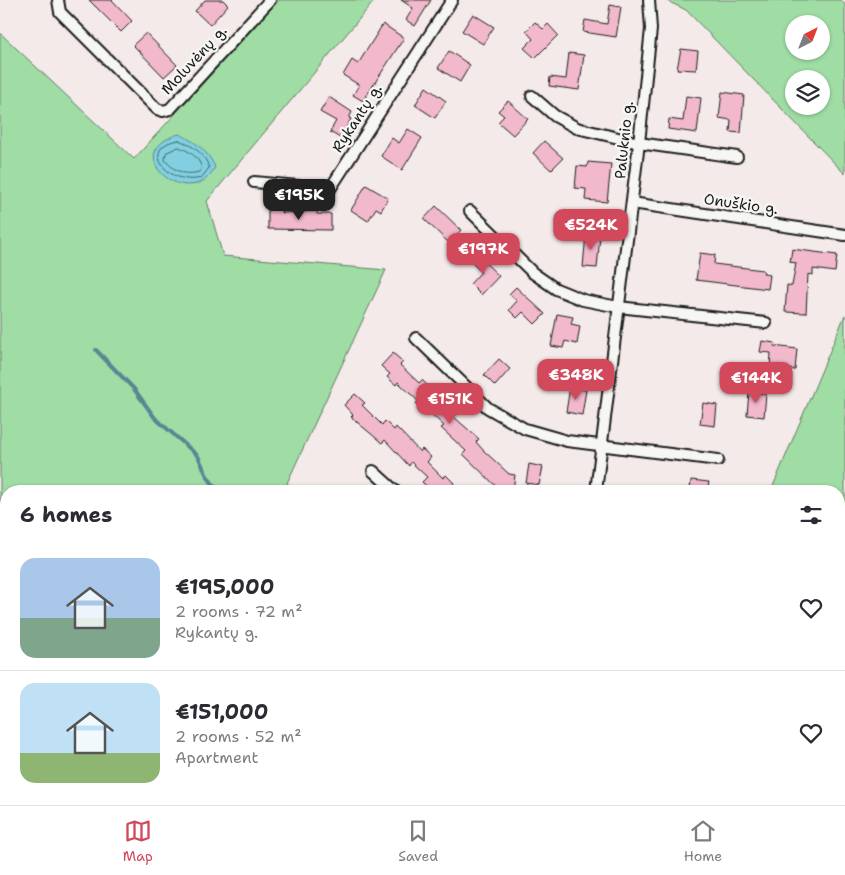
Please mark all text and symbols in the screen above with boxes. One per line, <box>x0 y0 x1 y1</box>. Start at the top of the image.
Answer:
north arrow <box>785 15 830 60</box>
map controls <box>785 15 830 115</box>
street label: Moluvėnų g. <box>157 21 231 99</box>
button: layers <box>785 70 830 115</box>
street label: Rykantų g. <box>327 80 387 156</box>
street label: Paluknio g. <box>610 100 638 180</box>
pin: €195K <box>264 178 334 221</box>
text: €195K <box>274 184 324 205</box>
street label: Onuškio g. <box>703 189 780 219</box>
pin: €524K <box>556 208 626 251</box>
text: €524K <box>564 214 618 235</box>
pin: €197K <box>448 232 518 275</box>
text: €197K <box>458 238 508 259</box>
pin: €348K <box>541 358 611 401</box>
pin: €144K <box>721 362 791 404</box>
text: €348K <box>548 364 604 385</box>
text: €144K <box>731 367 781 388</box>
pin: €151K <box>415 382 485 425</box>
text: €151K <box>427 388 473 409</box>
text: 6 homes <box>20 501 112 529</box>
icon: filters <box>797 501 825 529</box>
text: €195,000 <box>175 573 274 601</box>
icon: home <box>60 578 120 638</box>
icon: heart <box>797 594 825 622</box>
text: 2 rooms · 72 m² <box>175 601 303 622</box>
text: Rykantų g. <box>175 622 258 643</box>
text: €151,000 <box>175 698 268 726</box>
icon: home <box>60 703 120 763</box>
icon: heart <box>797 719 825 747</box>
text: 2 rooms · 52 m² <box>175 726 302 747</box>
text: Apartment <box>175 747 258 768</box>
tab: Map <box>123 817 153 865</box>
tab: Saved <box>398 817 438 865</box>
tab: Home <box>684 817 722 865</box>

